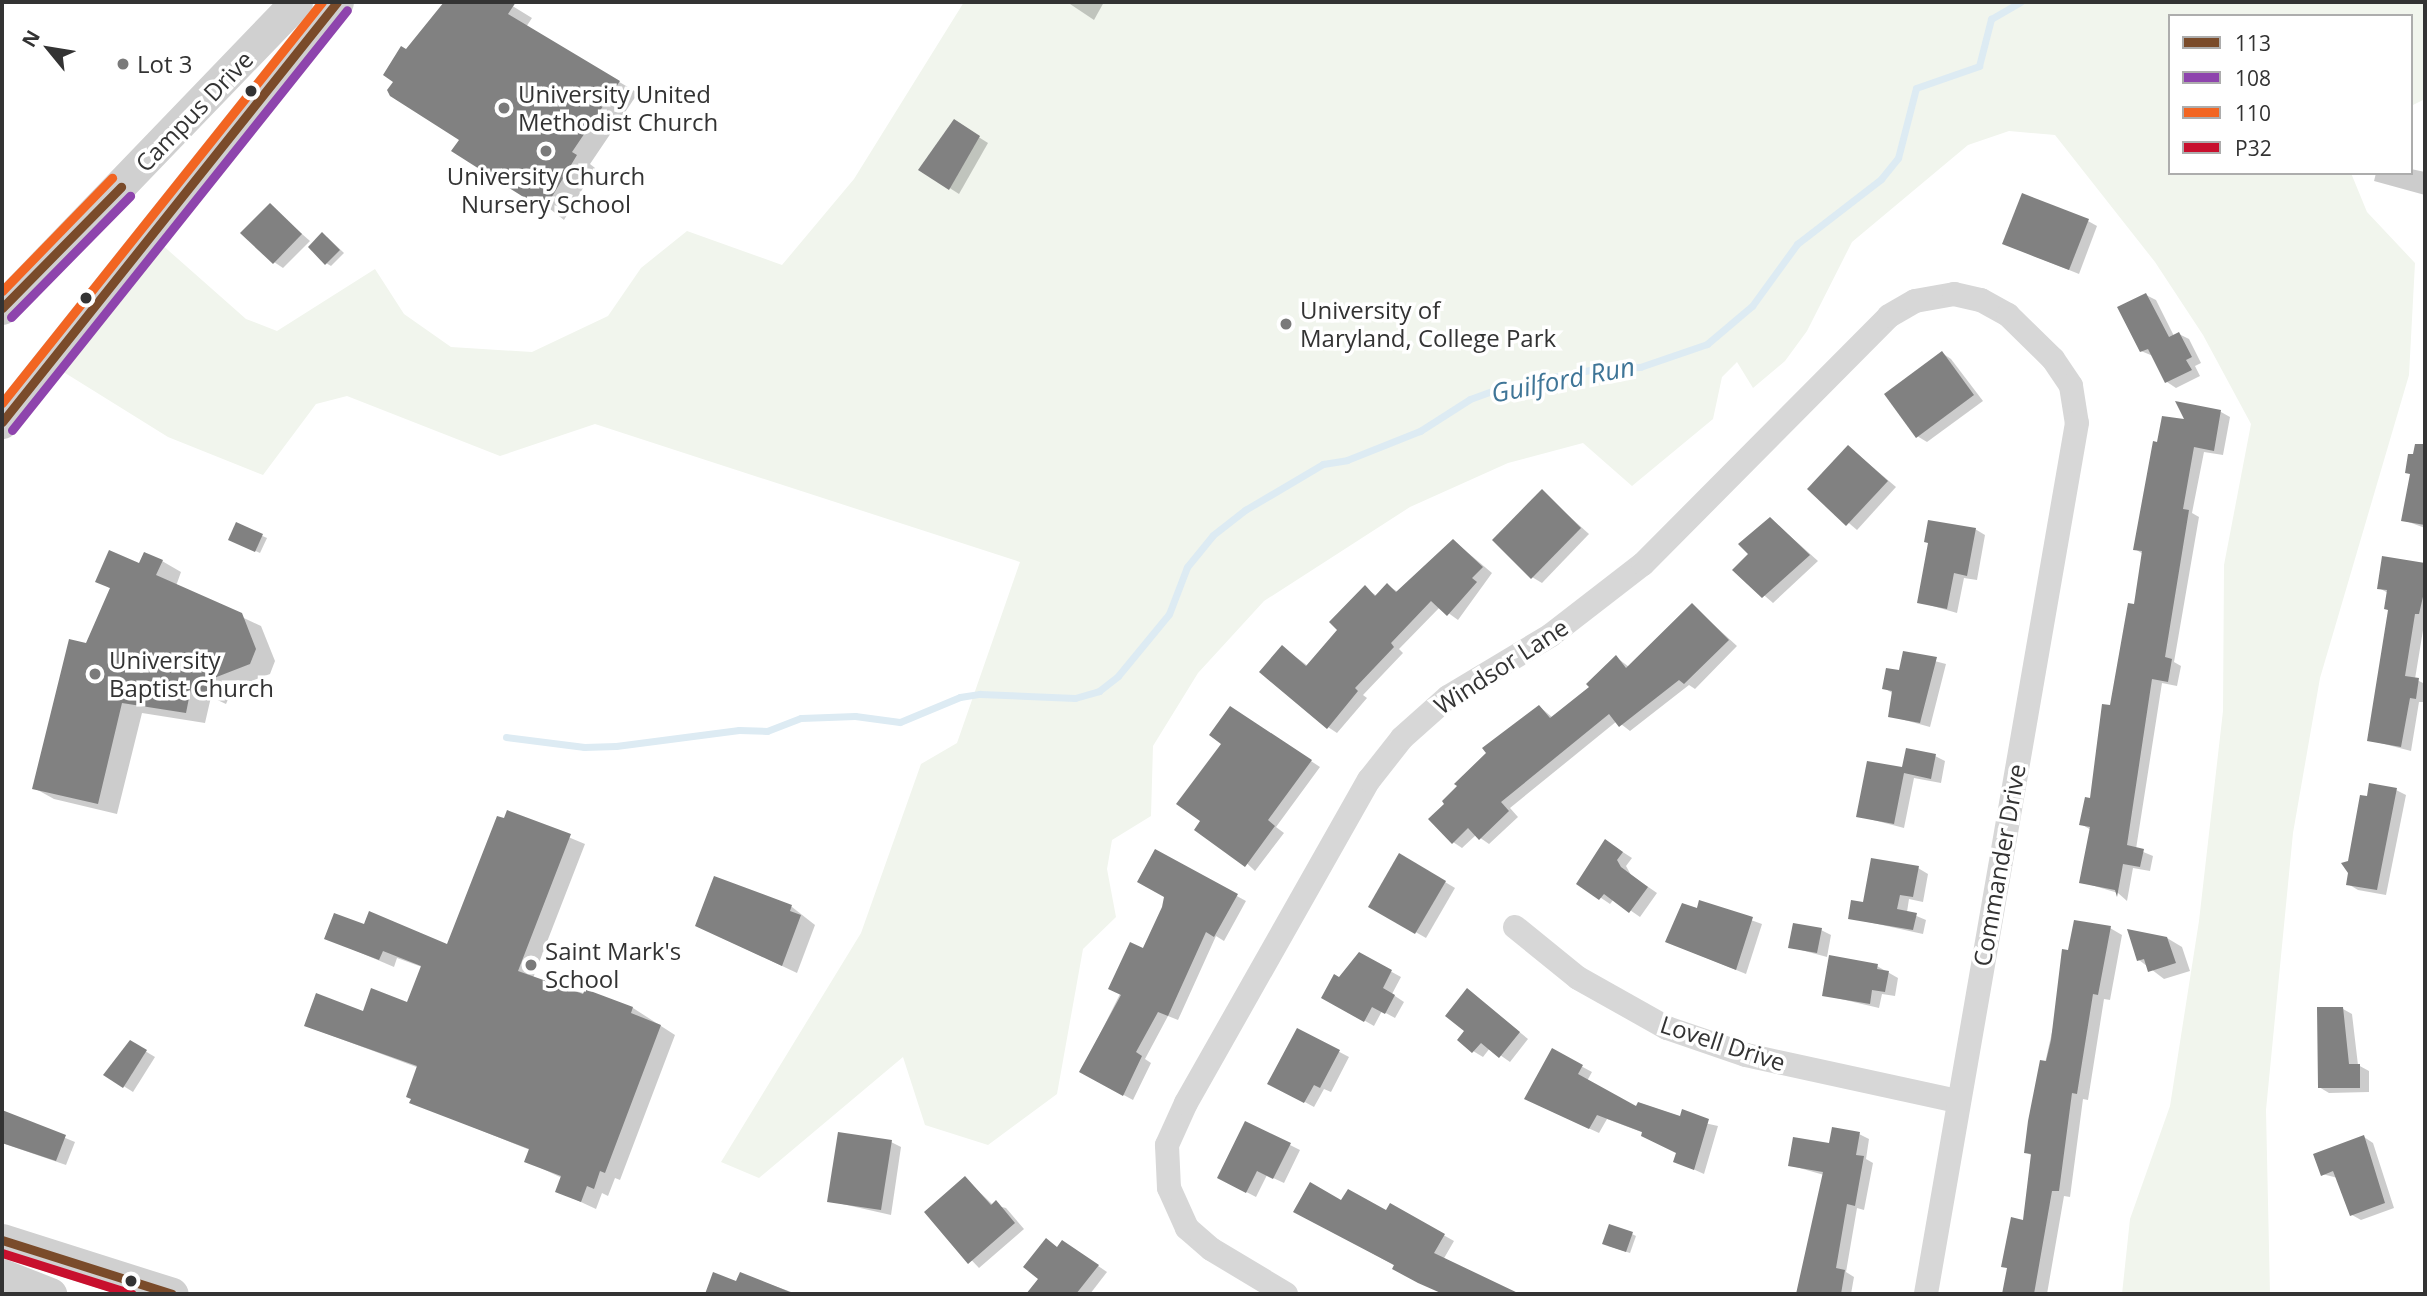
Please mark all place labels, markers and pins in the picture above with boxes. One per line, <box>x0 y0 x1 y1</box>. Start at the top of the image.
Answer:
place label: Lot 3 <box>137 50 192 78</box>
marker: Lot 3 <box>115 56 131 72</box>
place label: University United Methodist Church <box>518 80 718 136</box>
unlabelled marker <box>244 84 258 98</box>
marker: University United Methodist Church <box>496 100 512 116</box>
marker: University Church Nursery School <box>538 143 554 159</box>
place label: University Church Nursery School <box>447 162 645 218</box>
unlabelled marker <box>79 291 93 305</box>
place label: University of Maryland, College Park <box>1300 296 1556 352</box>
marker: University of Maryland, College Park <box>1278 316 1294 332</box>
place label: University Baptist Church <box>109 646 274 702</box>
marker: University Baptist Church <box>87 666 103 682</box>
place label: Saint Mark's School <box>545 937 681 993</box>
marker: Saint Mark's School <box>523 957 539 973</box>
unlabelled marker <box>124 1274 138 1288</box>

